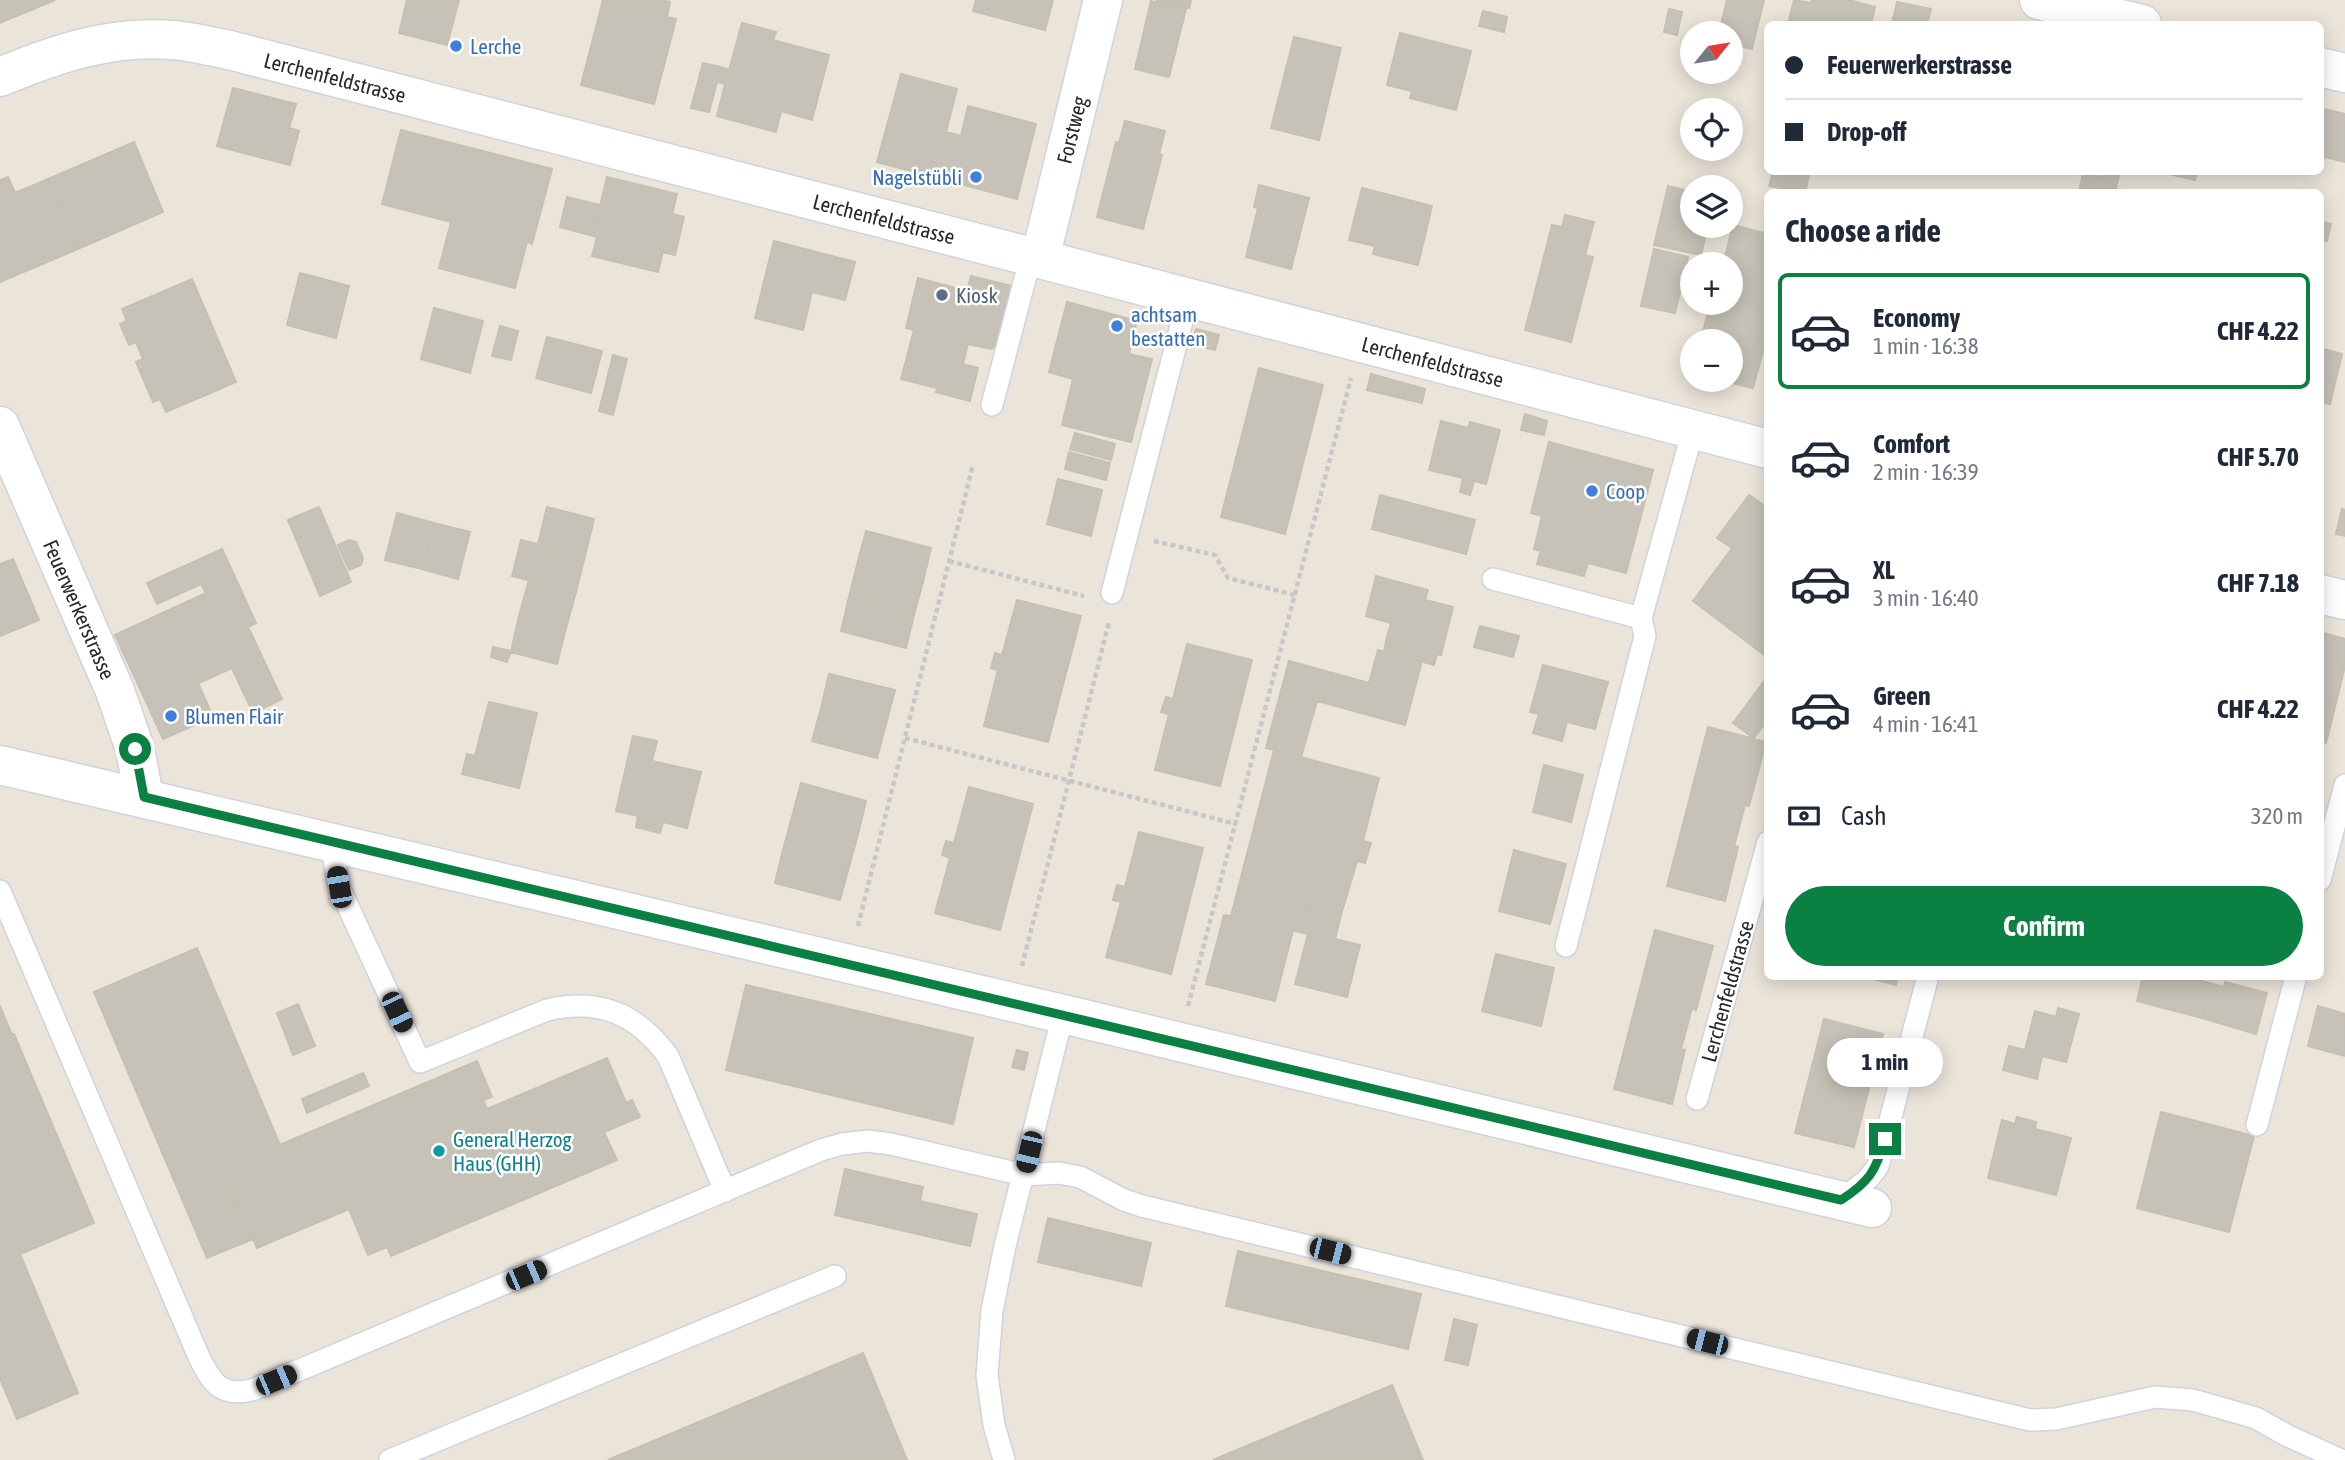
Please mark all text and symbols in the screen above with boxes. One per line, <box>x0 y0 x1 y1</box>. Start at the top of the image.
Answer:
north arrow <box>1680 21 1743 84</box>
map controls <box>1680 21 1743 392</box>
place label: Lerche <box>470 34 521 58</box>
marker: Lerche <box>448 38 464 54</box>
street label: Lerchenfeldstrasse <box>261 48 408 107</box>
text: Feuerwerkerstrasse <box>1827 50 2012 80</box>
street label: Forstweg <box>1052 94 1091 166</box>
button: locate <box>1680 98 1743 161</box>
text: Drop-off <box>1827 117 1907 147</box>
place label: Nagelstübli <box>872 165 962 189</box>
marker: Nagelstübli <box>968 169 984 185</box>
button: layers <box>1680 175 1743 238</box>
street label: Lerchenfeldstrasse <box>810 189 958 249</box>
text: Choose a ride <box>1785 212 1941 249</box>
button: + <box>1680 252 1743 315</box>
place label: Kiosk <box>956 283 998 307</box>
marker: Kiosk <box>934 287 950 303</box>
icon: car <box>1789 300 1852 363</box>
place label: achtsam bestatten <box>1131 302 1205 350</box>
text: Economy <box>1873 303 1960 333</box>
text: CHF 4.22 <box>2217 316 2299 346</box>
marker: achtsam bestatten <box>1109 318 1125 334</box>
button: − <box>1680 329 1743 392</box>
street label: Lerchenfeldstrasse <box>1359 331 1506 392</box>
text: 1 min · 16:38 <box>1873 333 1979 359</box>
icon: car <box>1789 426 1852 489</box>
text: Comfort <box>1873 429 1950 459</box>
text: CHF 5.70 <box>2217 442 2299 472</box>
text: 2 min · 16:39 <box>1873 459 1979 485</box>
place label: Coop <box>1606 479 1645 503</box>
marker: Coop <box>1584 483 1600 499</box>
street label: Feuerwerkerstrasse <box>39 536 120 683</box>
icon: car <box>1789 552 1852 615</box>
text: XL <box>1873 555 1895 585</box>
text: CHF 7.18 <box>2217 568 2299 598</box>
text: 3 min · 16:40 <box>1873 585 1979 611</box>
icon: car <box>1789 678 1852 741</box>
text: Green <box>1873 681 1931 711</box>
text: CHF 4.22 <box>2217 694 2299 724</box>
place label: Blumen Flair <box>185 704 284 728</box>
marker: Blumen Flair <box>163 708 179 724</box>
text: 4 min · 16:41 <box>1873 711 1979 737</box>
route start <box>119 733 151 765</box>
icon: cash <box>1785 797 1823 835</box>
text: Cash <box>1841 801 1887 831</box>
text: 320 m <box>2251 803 2303 829</box>
car <box>326 864 353 910</box>
button: Confirm <box>1785 886 2303 966</box>
street label: Lerchenfeldstrasse <box>1696 918 1758 1064</box>
car <box>379 989 416 1035</box>
callout: 1 min <box>1827 1038 1943 1086</box>
text: 1 min <box>1862 1049 1908 1075</box>
route end <box>1869 1123 1901 1155</box>
place label: General Herzog Haus (GHH) <box>453 1127 572 1175</box>
car <box>1015 1129 1044 1175</box>
marker: General Herzog Haus (GHH) <box>431 1143 447 1159</box>
car <box>1308 1236 1353 1266</box>
car <box>503 1257 550 1293</box>
car <box>1685 1327 1730 1357</box>
car <box>253 1362 300 1398</box>

